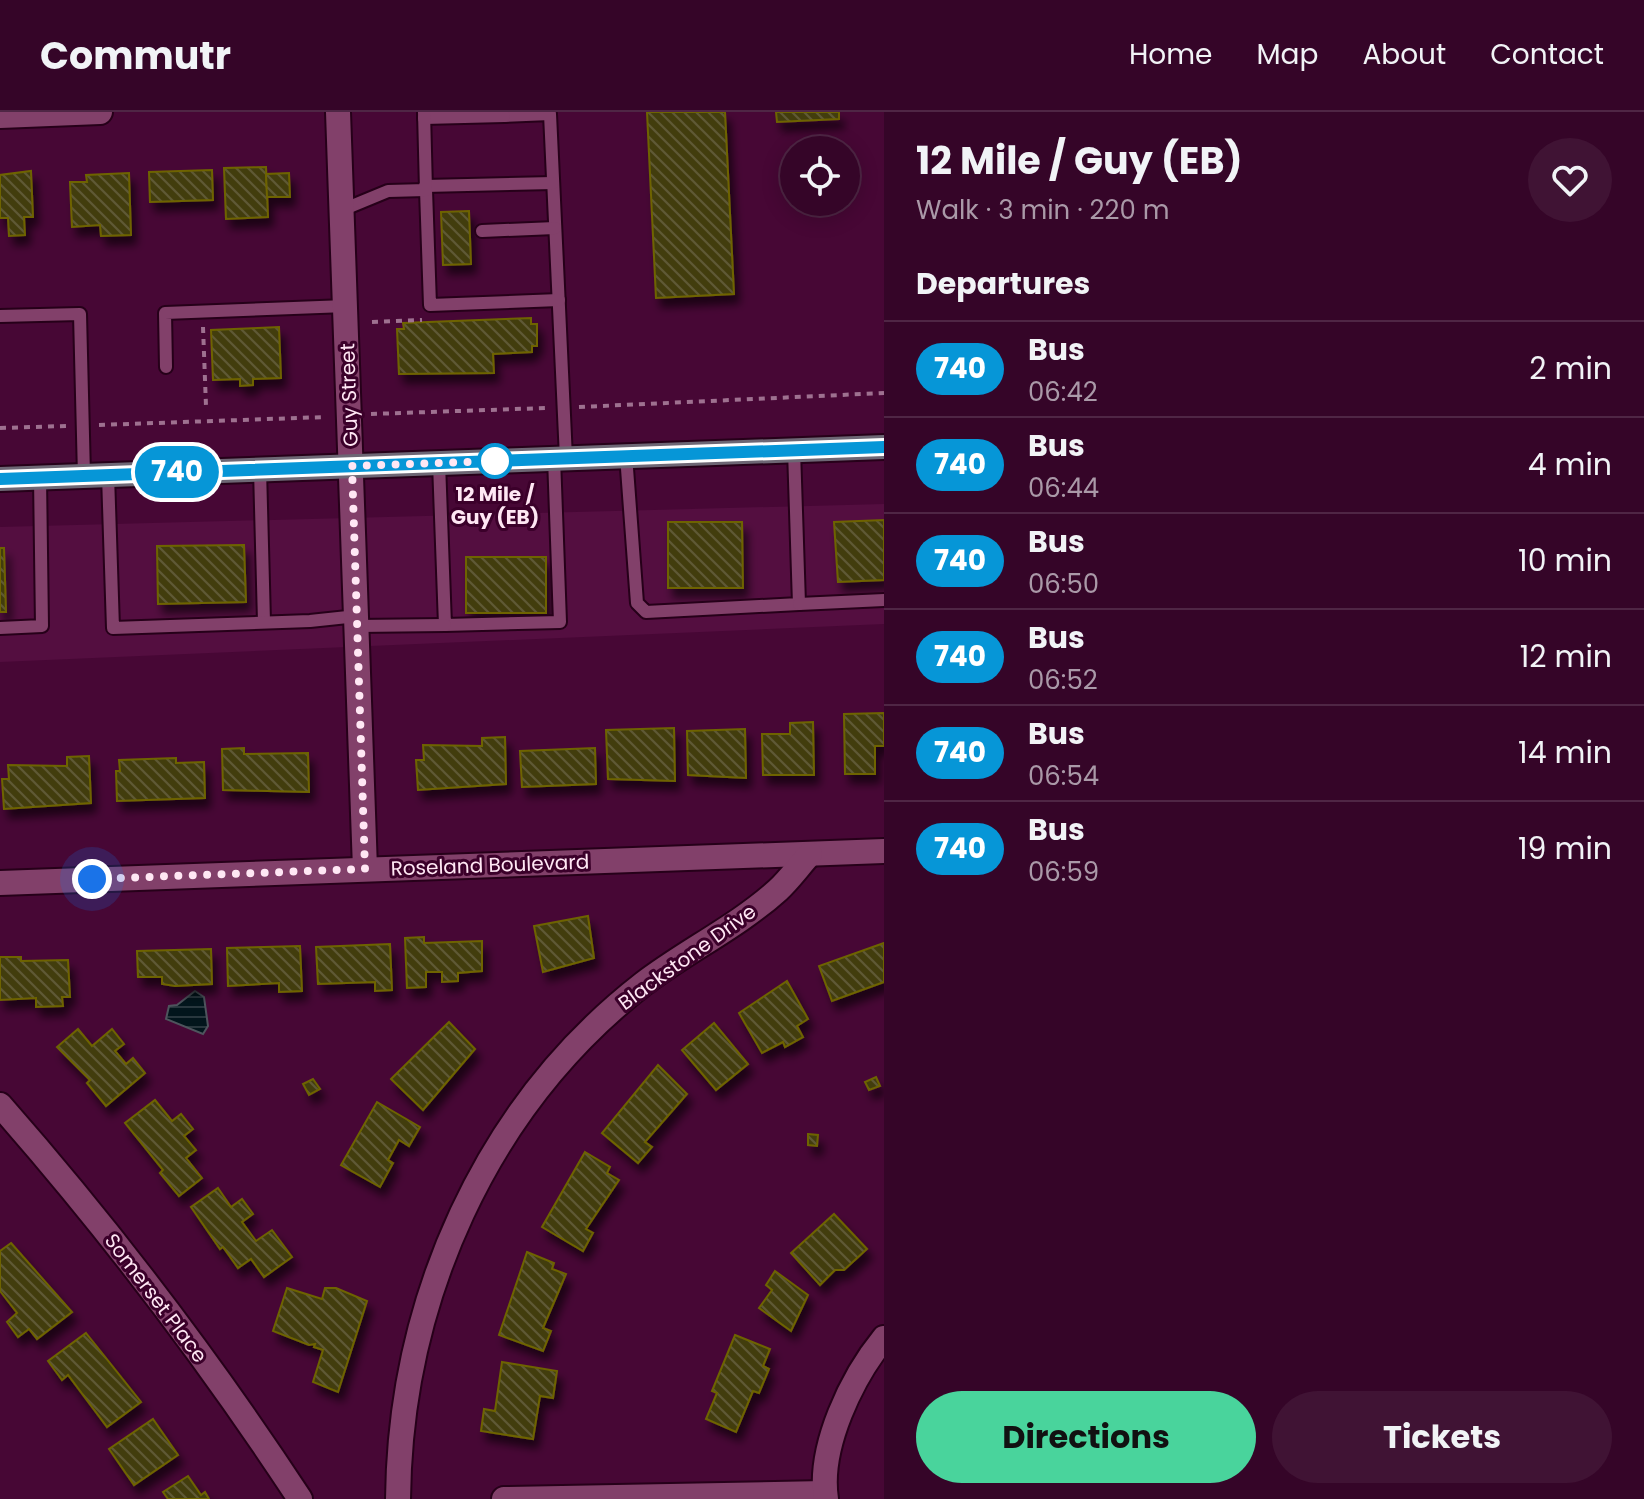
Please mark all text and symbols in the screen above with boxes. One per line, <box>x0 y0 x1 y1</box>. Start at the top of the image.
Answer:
text: Commutr <box>40 29 231 82</box>
text: Home <box>1129 35 1212 74</box>
text: Map <box>1256 35 1318 74</box>
text: About <box>1362 35 1446 74</box>
text: Contact <box>1490 35 1604 74</box>
text: 12 Mile / Guy (EB) <box>916 134 1243 187</box>
map controls <box>780 136 860 216</box>
button: locate <box>780 136 860 216</box>
button: heart <box>1528 138 1612 222</box>
text: Walk · 3 min · 220 m <box>916 192 1170 228</box>
text: Departures <box>916 262 1090 305</box>
text: Bus <box>1028 328 1085 371</box>
street label: Guy Street <box>333 343 365 447</box>
text: 2 min <box>1529 347 1612 390</box>
text: 740 <box>934 349 986 388</box>
text: 06:42 <box>1028 374 1098 410</box>
text: Bus <box>1028 424 1085 467</box>
text: 4 min <box>1528 443 1612 486</box>
marker: 12 Mile / Guy (EB) <box>478 444 512 478</box>
text: 740 <box>934 445 986 484</box>
line badge: 740 <box>131 446 223 498</box>
text: 740 <box>151 452 203 491</box>
text: 06:44 <box>1028 470 1099 506</box>
place label: 12 Mile / Guy (EB) <box>451 480 539 531</box>
text: Bus <box>1028 520 1085 563</box>
text: 10 min <box>1518 539 1612 582</box>
text: 740 <box>934 541 986 580</box>
text: 06:50 <box>1028 566 1099 602</box>
text: Bus <box>1028 616 1085 659</box>
text: 12 min <box>1520 635 1612 678</box>
text: 740 <box>934 637 986 676</box>
text: 06:52 <box>1028 662 1098 698</box>
text: Bus <box>1028 712 1085 755</box>
text: 14 min <box>1518 731 1612 774</box>
text: 740 <box>934 733 986 772</box>
text: 06:54 <box>1028 758 1099 794</box>
text: Bus <box>1028 808 1085 851</box>
text: 19 min <box>1518 827 1612 870</box>
text: 740 <box>934 829 986 868</box>
street label: Roseland Boulevard <box>390 848 590 882</box>
text: 06:59 <box>1028 854 1099 890</box>
your location <box>72 859 112 899</box>
street label: Blackstone Drive <box>612 897 762 1017</box>
street label: Somerset Place <box>98 1228 214 1368</box>
button: Directions <box>916 1391 1256 1483</box>
button: Tickets <box>1272 1391 1612 1483</box>

